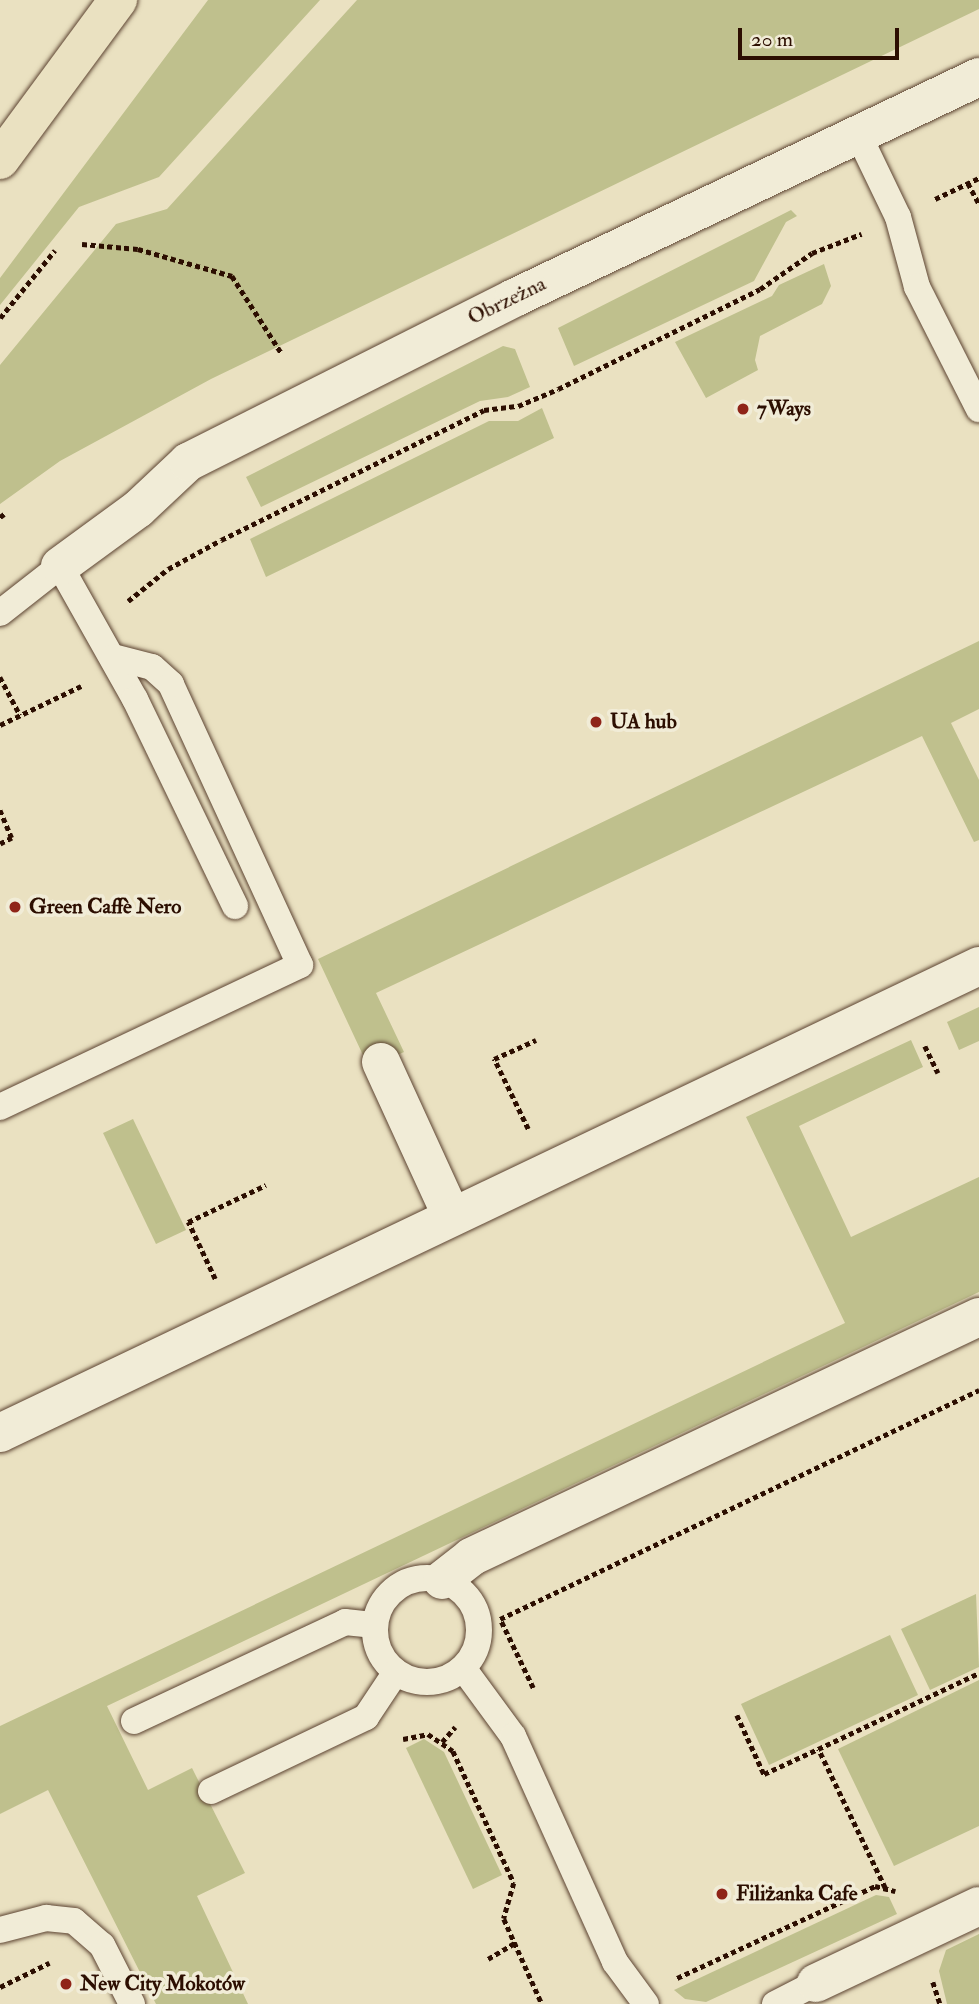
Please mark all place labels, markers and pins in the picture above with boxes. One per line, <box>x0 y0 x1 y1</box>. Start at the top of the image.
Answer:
place label: 7Ways <box>757 396 811 422</box>
marker: 7Ways <box>735 401 751 417</box>
place label: UA hub <box>610 709 677 735</box>
marker: UA hub <box>588 714 604 730</box>
place label: Green Caffè Nero <box>29 894 181 920</box>
marker: Green Caffè Nero <box>7 899 23 915</box>
place label: Filiżanka Cafe <box>736 1881 857 1907</box>
marker: Filiżanka Cafe <box>714 1886 730 1902</box>
place label: New City Mokotów <box>80 1971 245 1997</box>
marker: New City Mokotów <box>58 1976 74 1992</box>

